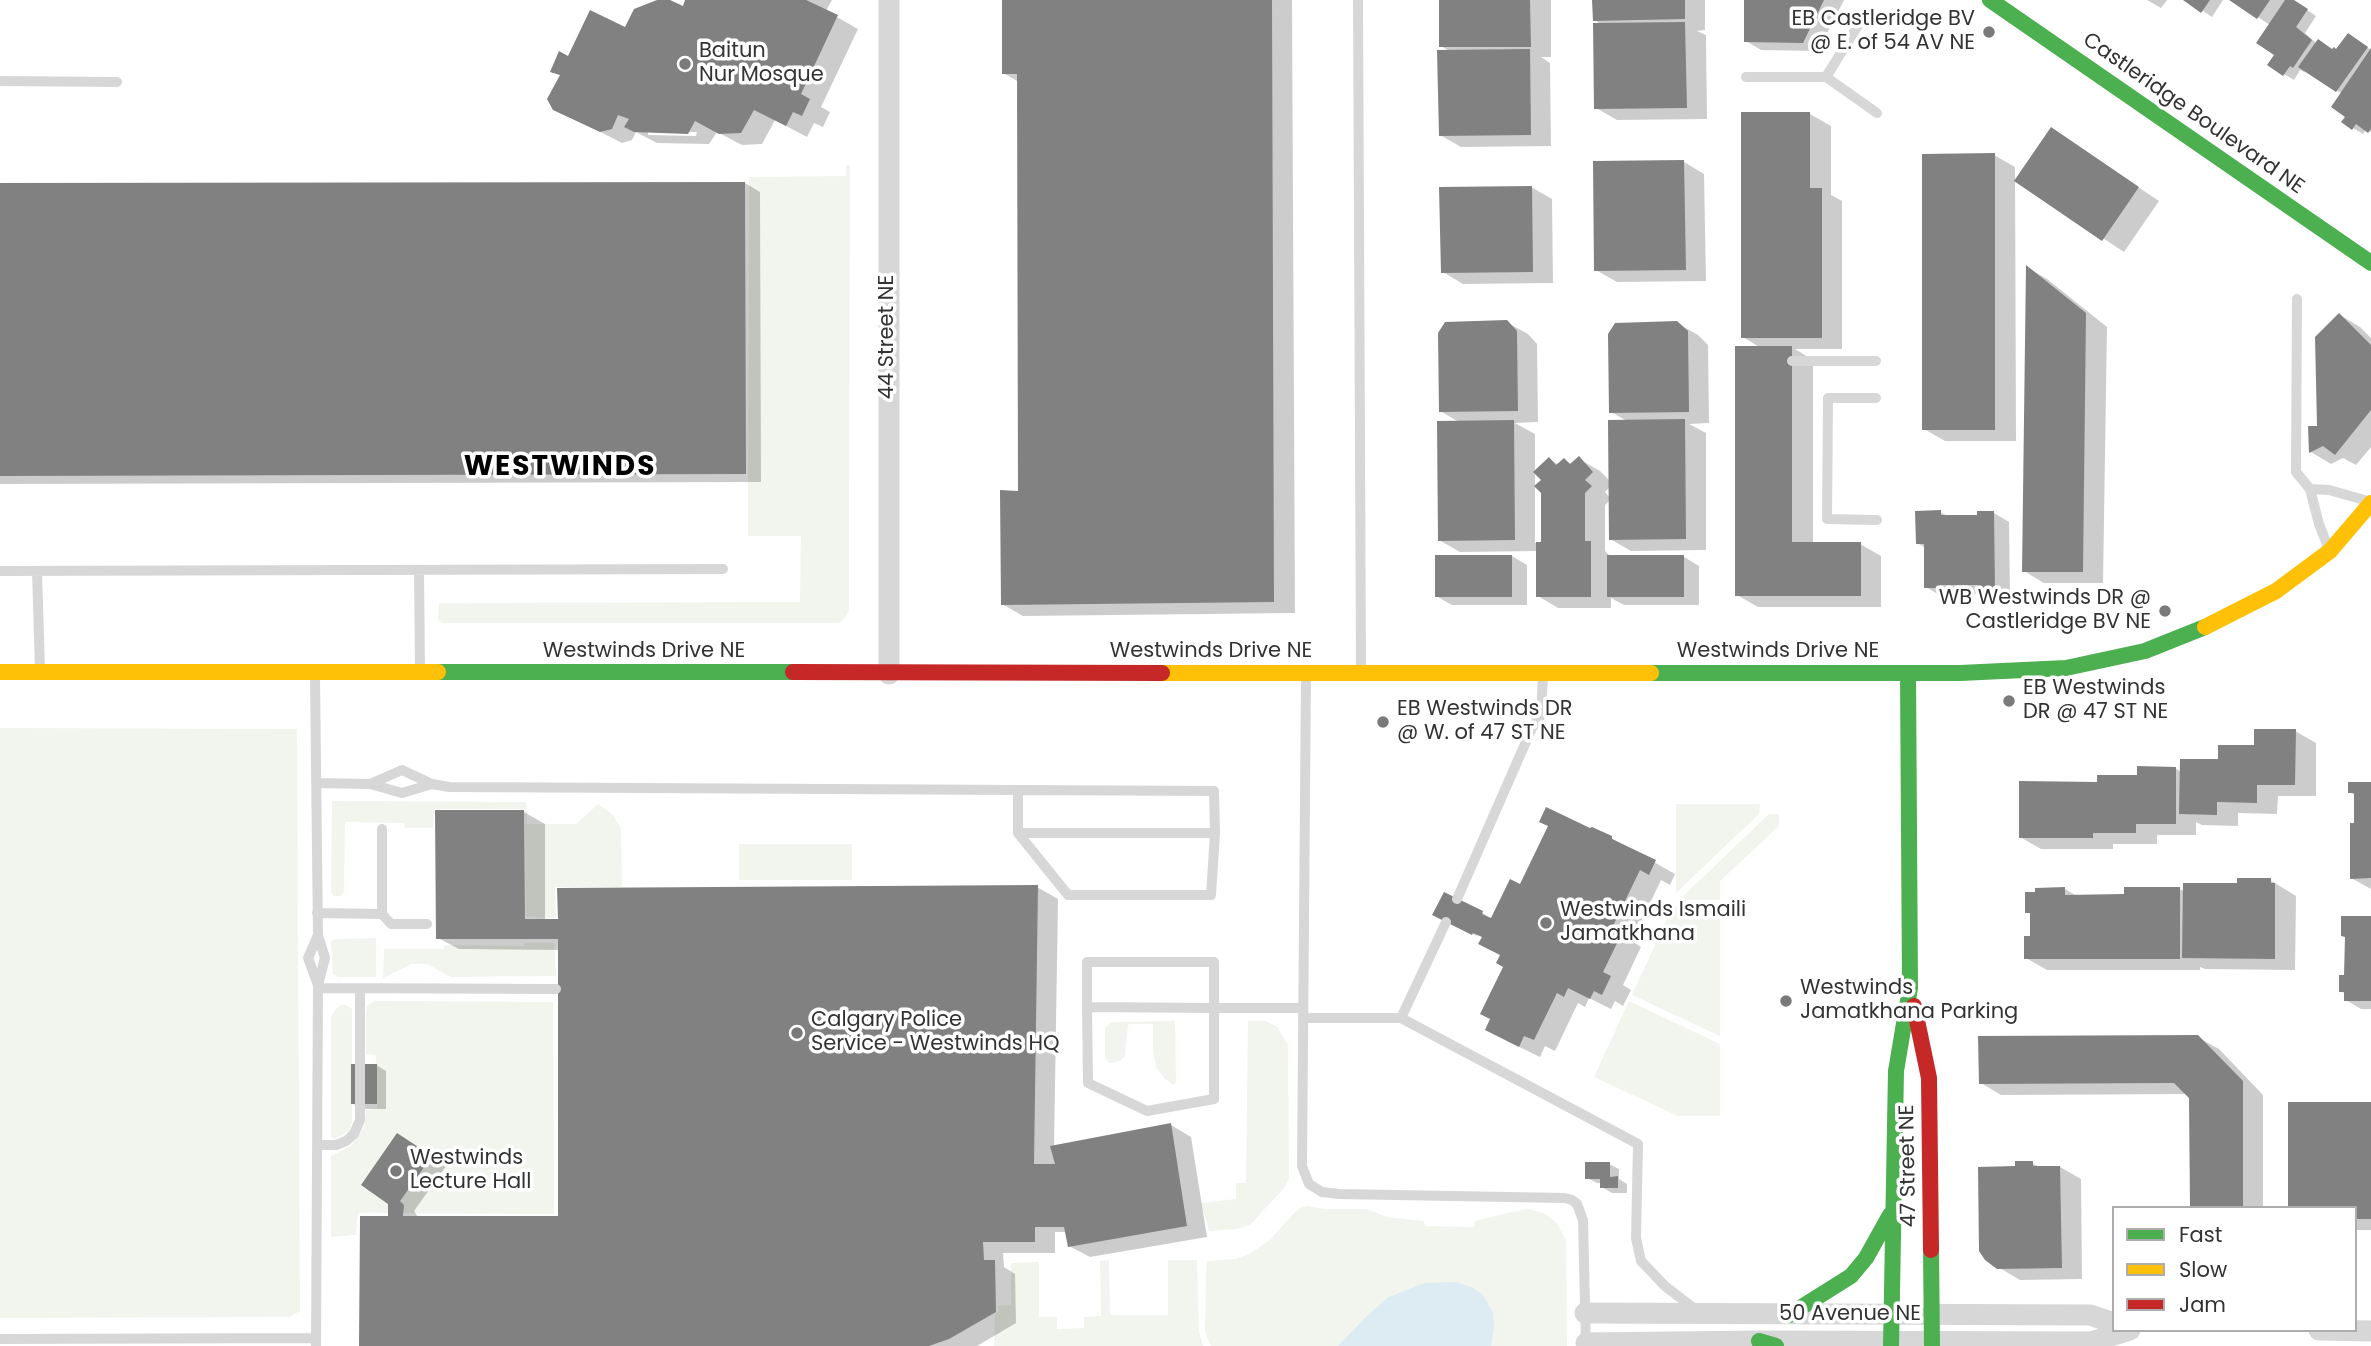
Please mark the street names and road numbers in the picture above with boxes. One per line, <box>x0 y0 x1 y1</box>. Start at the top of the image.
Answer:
street label: Castleridge Boulevard NE <box>2078 28 2308 200</box>
street label: 44 Street NE <box>875 275 901 399</box>
street label: Westwinds Drive NE <box>543 639 745 665</box>
street label: Westwinds Drive NE <box>1110 639 1312 665</box>
street label: Westwinds Drive NE <box>1677 639 1879 665</box>
street label: 47 Street NE <box>1895 1104 1923 1228</box>
street label: 50 Avenue NE <box>1779 1302 1921 1328</box>

